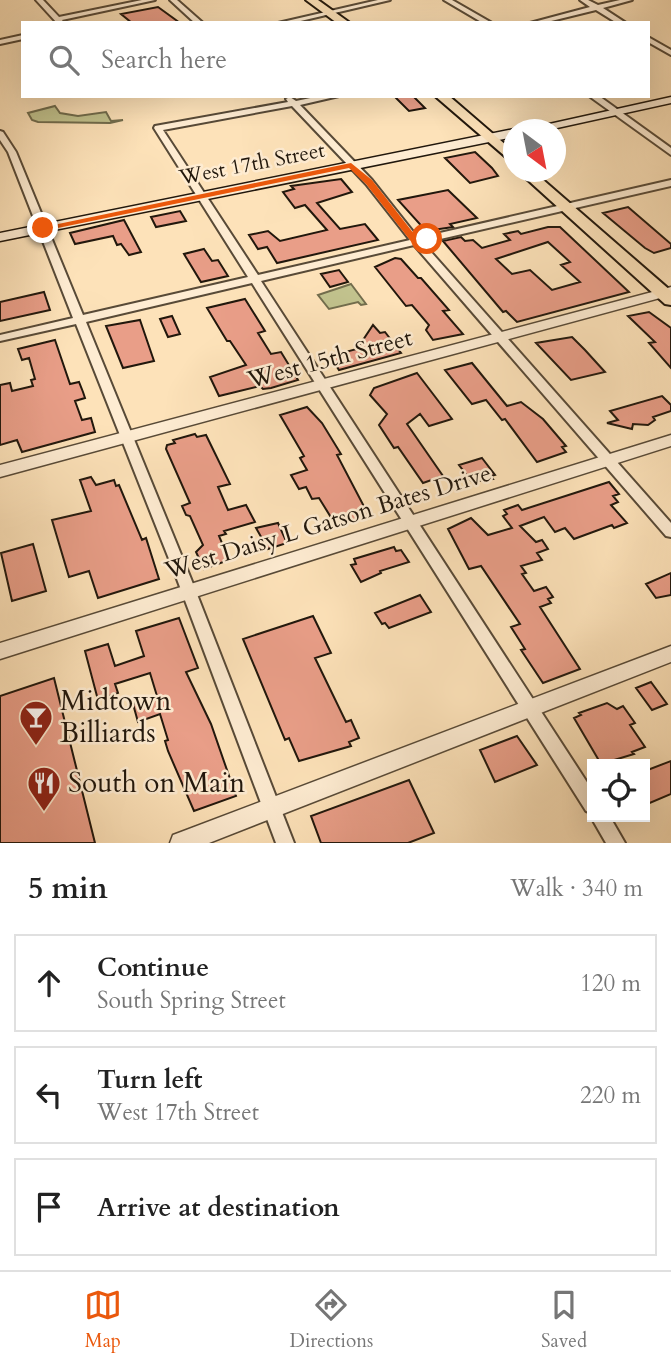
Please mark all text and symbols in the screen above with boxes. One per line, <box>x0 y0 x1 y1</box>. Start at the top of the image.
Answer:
search box <box>21 21 650 98</box>
icon: search <box>45 41 83 79</box>
text: Search here <box>101 42 227 77</box>
north arrow <box>503 119 566 182</box>
street label: West 17th Street <box>176 136 328 193</box>
route end <box>27 212 58 243</box>
route start <box>411 223 442 254</box>
street label: West 15th Street <box>243 321 416 397</box>
street label: West Daisy L Gatson Bates Drive <box>160 457 495 588</box>
place label: Midtown Billiards <box>60 682 172 752</box>
bar icon: Midtown Billiards <box>17 698 55 747</box>
map controls <box>587 759 650 822</box>
button: locate <box>587 759 650 822</box>
restaurant icon: South on Main <box>25 764 63 813</box>
place label: South on Main <box>68 764 245 802</box>
text: 5 min <box>28 868 108 909</box>
text: Walk · 340 m <box>510 873 643 904</box>
text: Continue <box>97 950 209 985</box>
icon: ahead <box>30 964 68 1002</box>
text: 120 m <box>580 968 641 999</box>
text: South Spring Street <box>97 985 286 1016</box>
text: Turn left <box>97 1062 202 1097</box>
icon: left <box>30 1076 68 1114</box>
text: 220 m <box>580 1080 641 1111</box>
text: West 17th Street <box>97 1097 259 1128</box>
icon: arrive <box>30 1188 68 1226</box>
text: Arrive at destination <box>97 1190 340 1225</box>
tab: Map <box>84 1286 122 1354</box>
tab: Directions <box>290 1286 373 1354</box>
tab: Saved <box>541 1286 587 1354</box>

